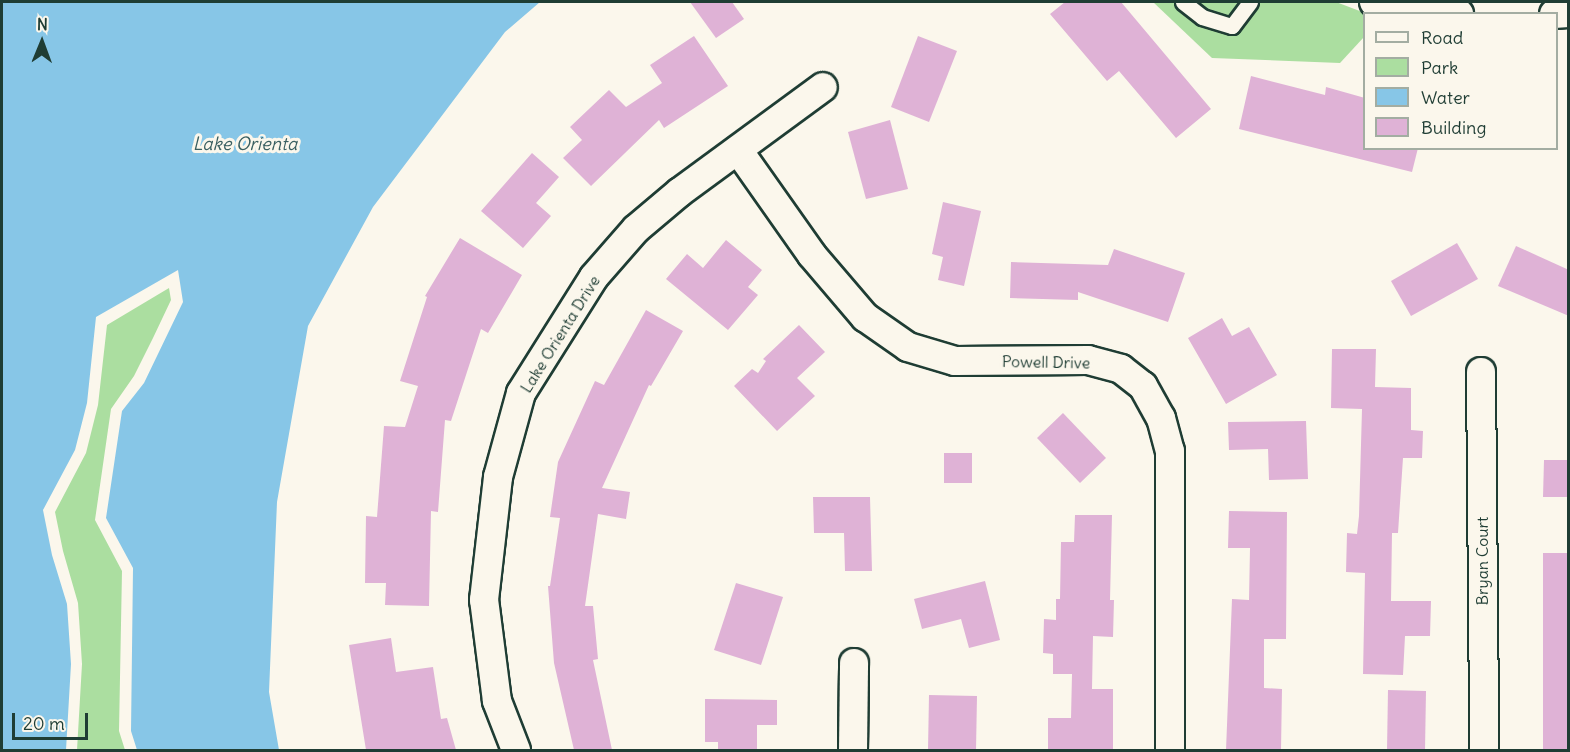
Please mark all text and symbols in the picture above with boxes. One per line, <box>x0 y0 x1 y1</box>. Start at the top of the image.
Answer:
north arrow <box>12 12 72 72</box>
legend <box>1363 12 1558 150</box>
text: N <box>37 14 48 34</box>
text: Road <box>1421 26 1463 49</box>
text: Park <box>1421 56 1458 79</box>
text: Water <box>1421 86 1470 109</box>
text: Building <box>1421 116 1486 139</box>
water label: Lake Orienta <box>193 133 297 155</box>
street label: Lake Orienta Drive <box>516 272 604 396</box>
street label: Powell Drive <box>1002 352 1090 372</box>
street label: Bryan Court <box>1472 517 1492 605</box>
scale bar <box>15 701 92 739</box>
text: 20 m <box>23 712 65 735</box>

